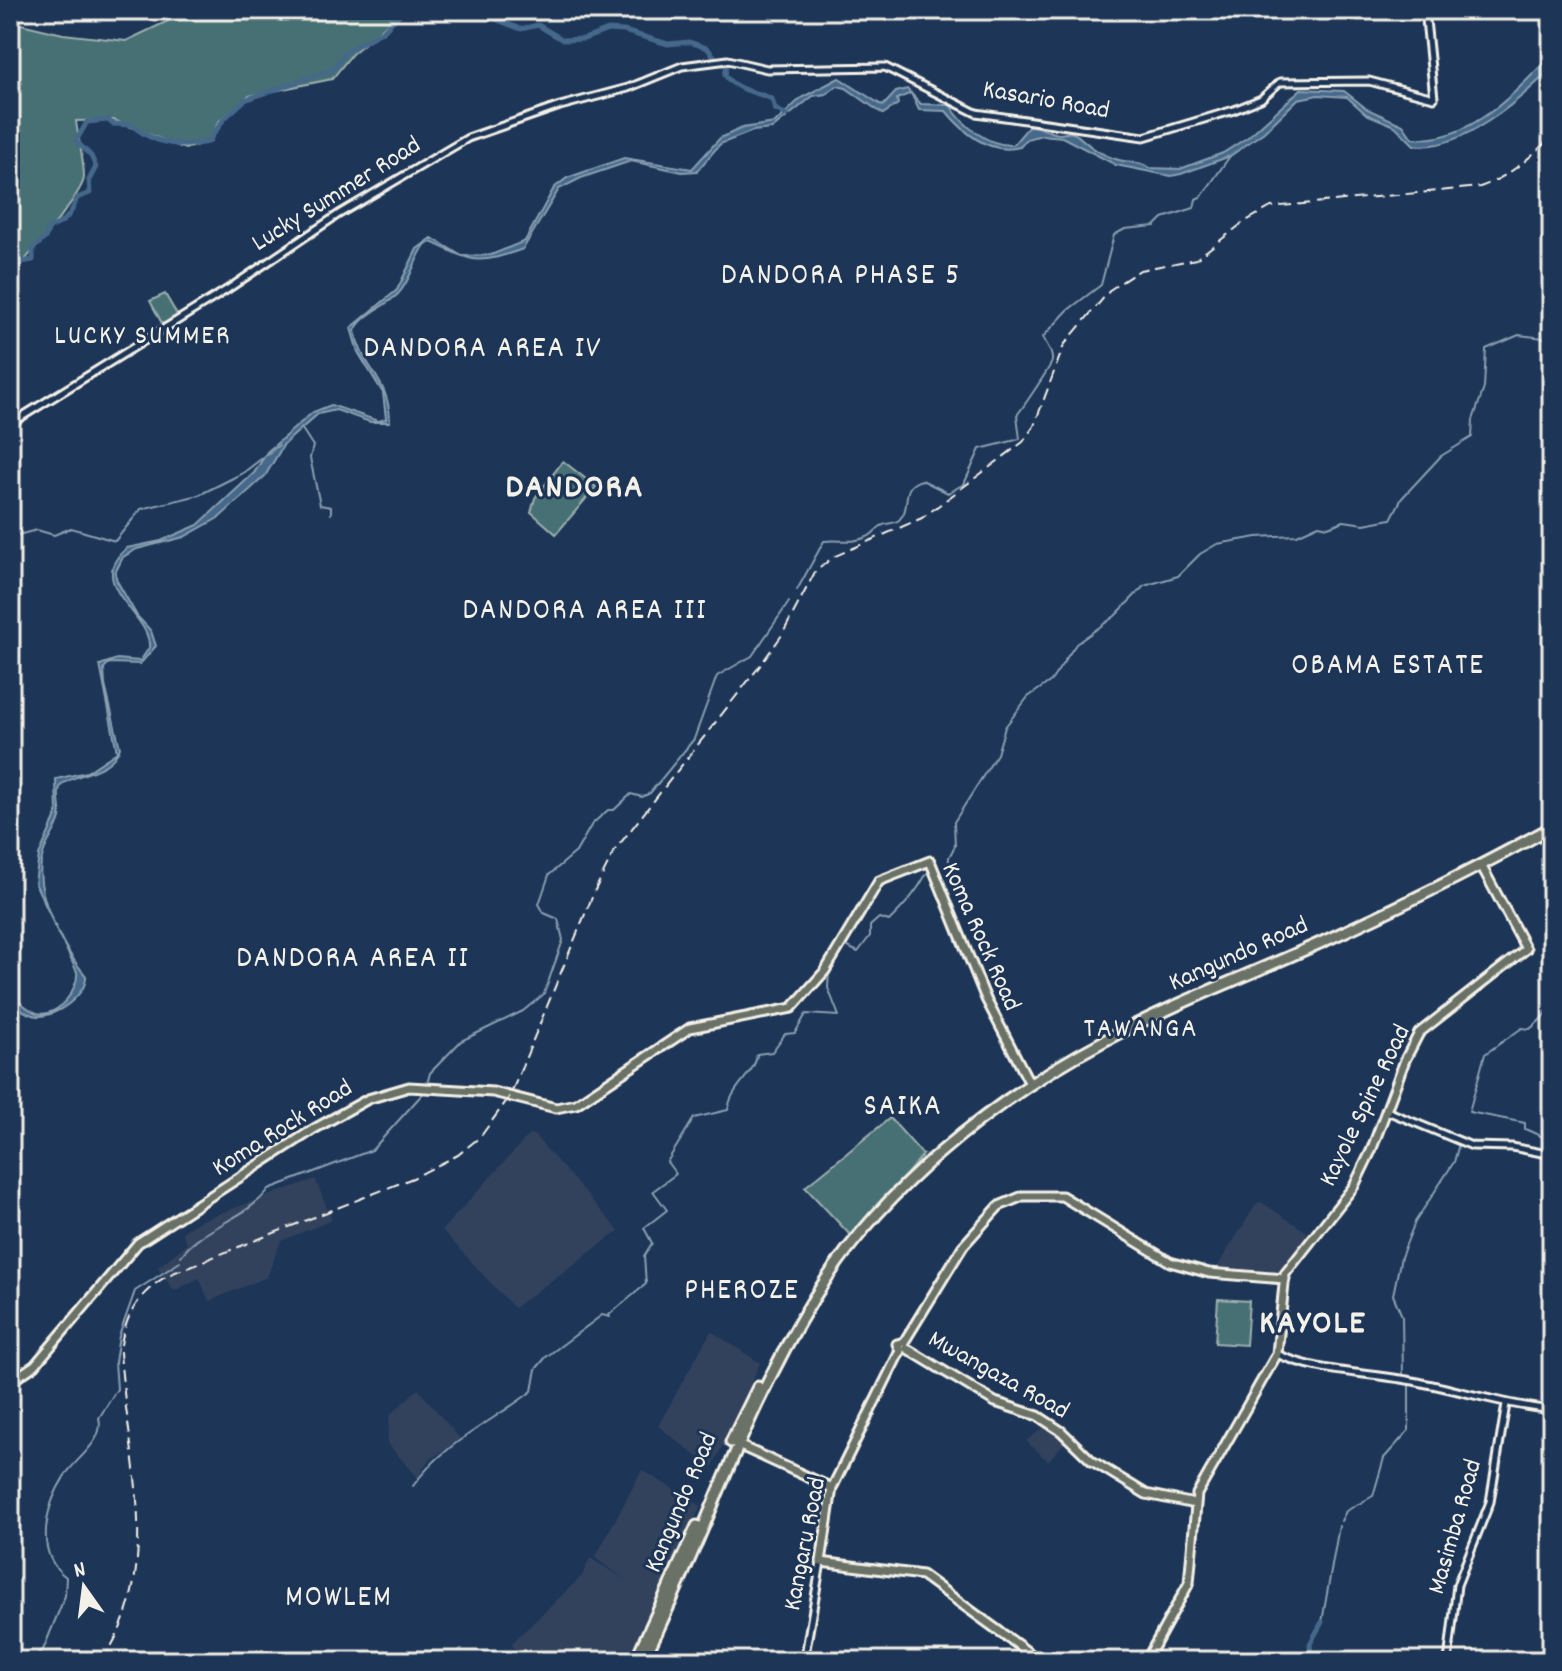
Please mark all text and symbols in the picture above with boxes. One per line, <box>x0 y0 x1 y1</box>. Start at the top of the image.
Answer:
street label: Kasario Road <box>980 72 1112 130</box>
street label: Lucky Summer Road <box>245 128 429 262</box>
district label: DANDORA PHASE 5 <box>721 256 961 299</box>
district label: LUCKY SUMMER <box>54 318 232 358</box>
district label: DANDORA AREA IV <box>364 329 602 372</box>
district label: DANDORA <box>505 465 645 514</box>
district label: DANDORA AREA III <box>463 591 708 634</box>
district label: OBAMA ESTATE <box>1291 646 1485 689</box>
street label: Koma Rock Road <box>931 857 1029 1017</box>
street label: Kangundo Road <box>1163 908 1315 1002</box>
district label: DANDORA AREA II <box>236 939 470 982</box>
district label: TAWANGA <box>1083 1011 1199 1051</box>
street label: Kayole Spine Road <box>1311 1019 1421 1193</box>
street label: Koma Rock Road <box>206 1071 360 1187</box>
district label: SAIKA <box>863 1087 943 1130</box>
district label: PHEROZE <box>684 1271 800 1314</box>
district label: KAYOLE <box>1259 1301 1367 1350</box>
street label: Mwangaza Road <box>921 1322 1075 1430</box>
street label: Kangundo Road <box>636 1427 728 1579</box>
street label: Masimba Road <box>1419 1455 1493 1599</box>
street label: Kangaru Road <box>775 1474 837 1614</box>
north arrow <box>44 1547 124 1627</box>
text: N <box>71 1555 89 1587</box>
district label: MOWLEM <box>285 1578 393 1621</box>

